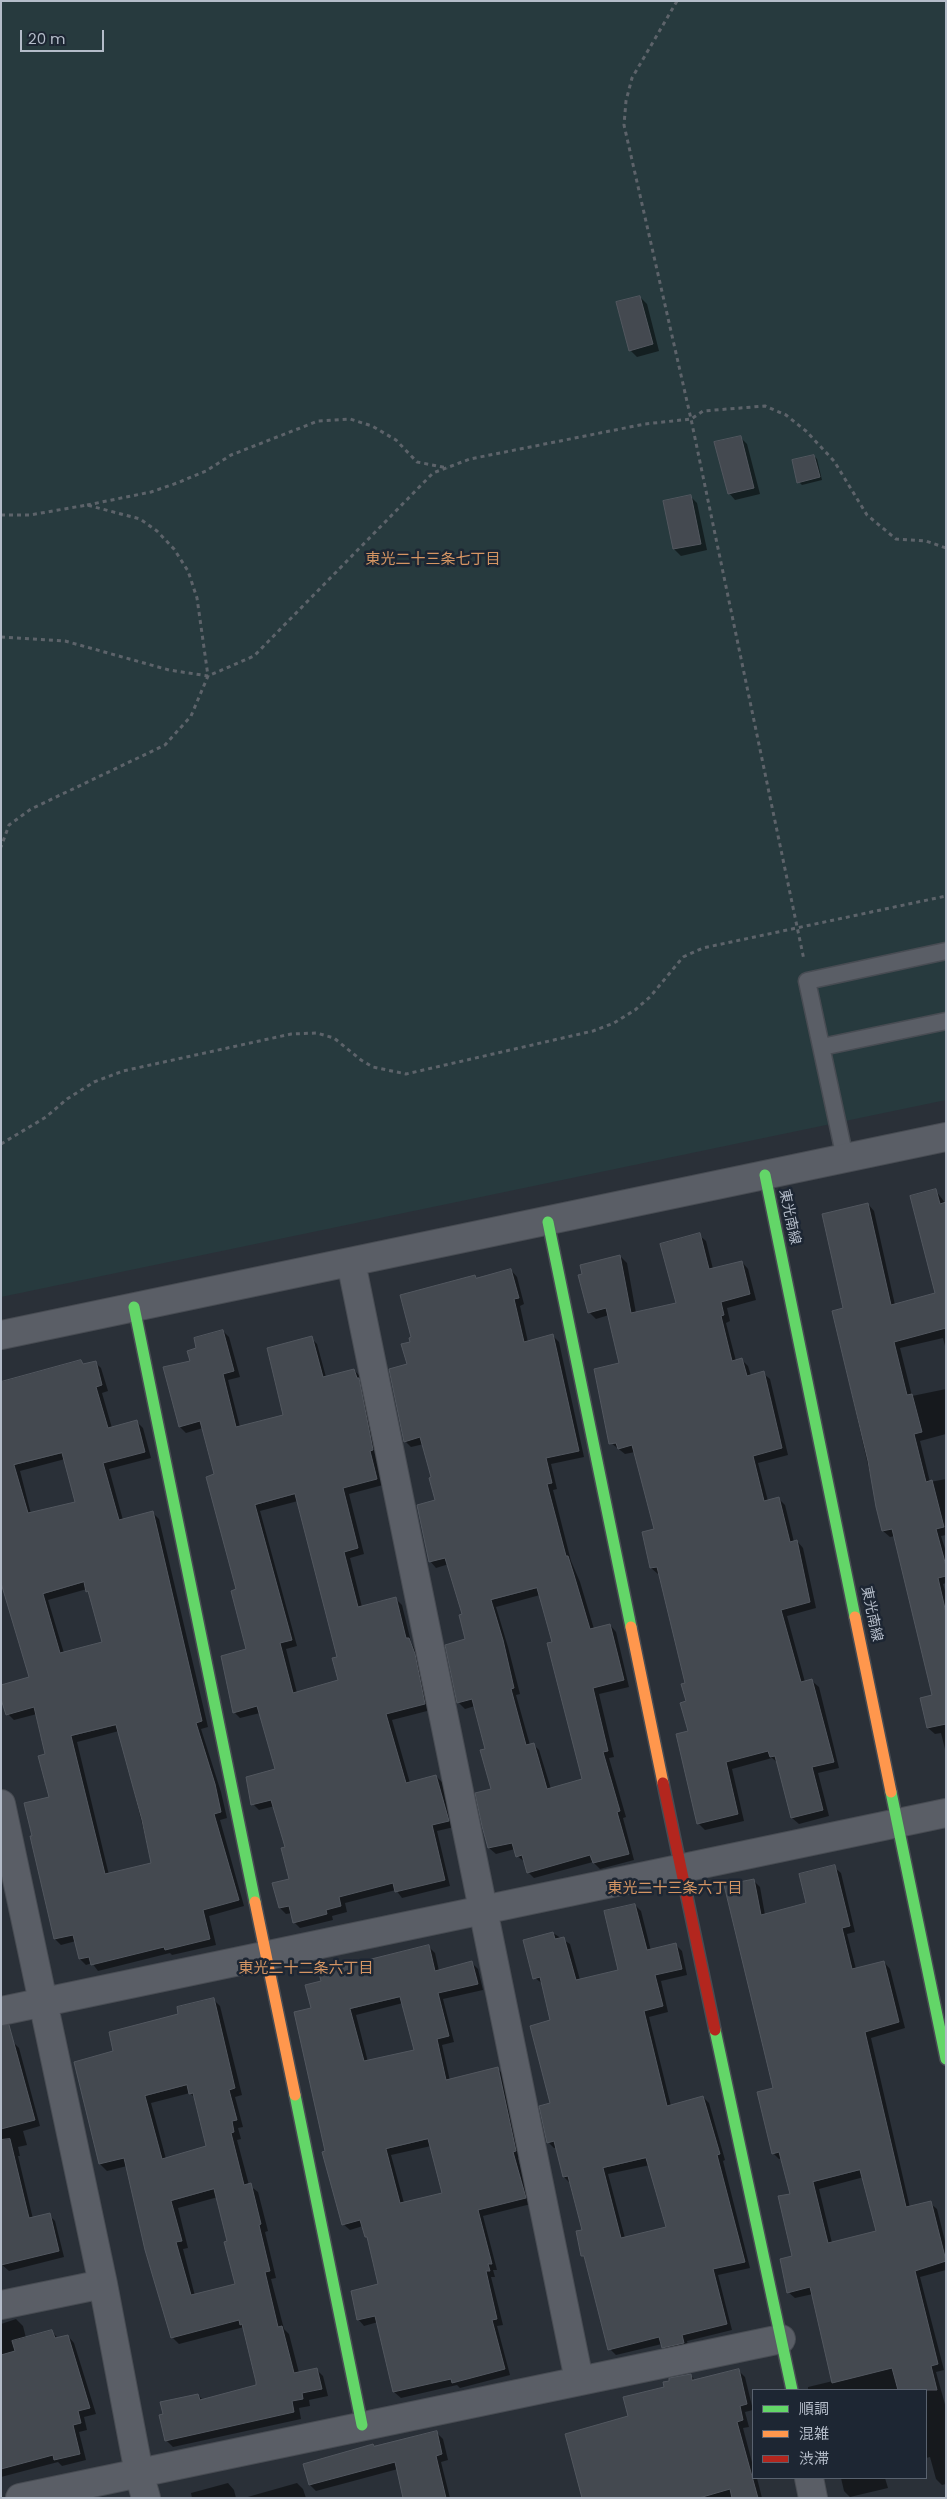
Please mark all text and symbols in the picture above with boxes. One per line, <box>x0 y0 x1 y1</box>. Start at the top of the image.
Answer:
scale bar <box>22 20 106 52</box>
text: 20 m <box>28 28 66 49</box>
district label: 東光二十三条七丁目 <box>366 551 500 569</box>
street label: 東光南線 <box>775 1188 803 1246</box>
street label: 東光南線 <box>857 1585 885 1643</box>
district label: 東光二十三条六丁目 <box>608 1880 742 1898</box>
district label: 東光二十二条六丁目 <box>239 1960 373 1978</box>
legend <box>752 2389 927 2479</box>
text: 順調 <box>799 2398 829 2419</box>
text: 混雑 <box>799 2423 829 2444</box>
text: 渋滞 <box>799 2448 829 2469</box>

